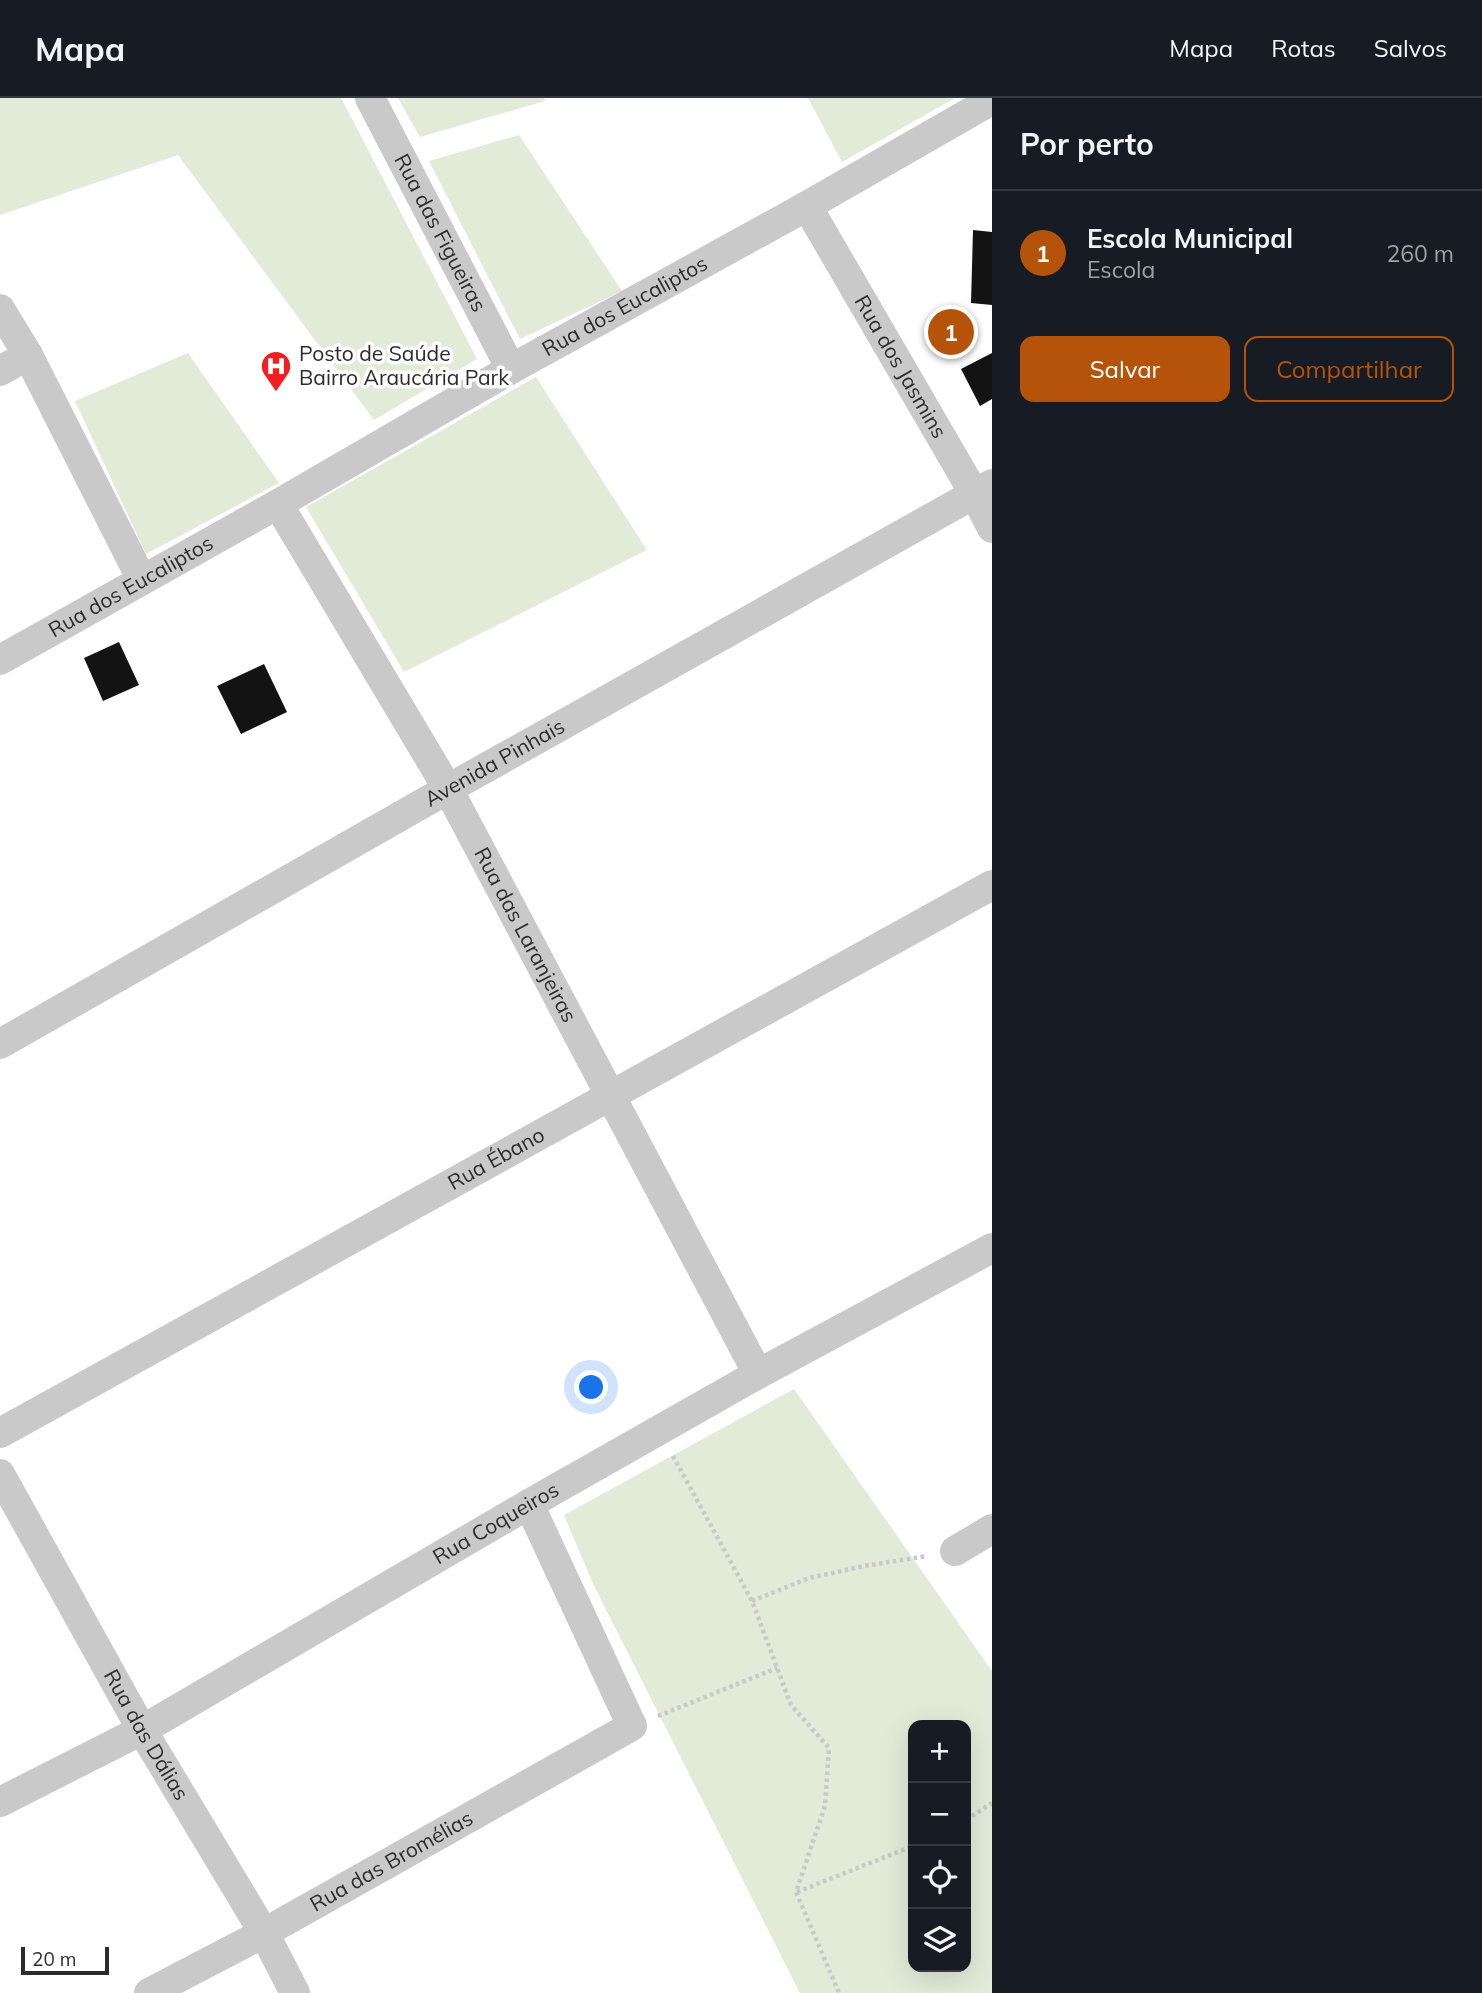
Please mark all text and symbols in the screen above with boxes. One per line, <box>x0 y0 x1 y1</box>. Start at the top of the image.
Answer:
text: Mapa <box>35 28 125 69</box>
text: Mapa <box>1169 33 1233 63</box>
text: Rotas <box>1271 33 1336 63</box>
text: Salvos <box>1374 33 1447 63</box>
text: Por perto <box>1020 125 1154 163</box>
street label: Rua das Figueiras <box>389 149 493 316</box>
text: Escola Municipal <box>1087 222 1293 255</box>
text: 1 <box>1036 239 1050 268</box>
text: 260 m <box>1386 239 1454 268</box>
street label: Rua dos Eucaliptos <box>537 249 712 361</box>
text: Escola <box>1087 255 1155 284</box>
street label: Rua dos Jasmins <box>850 290 953 443</box>
pin: 1 <box>928 306 974 358</box>
button: Salvar <box>1020 336 1230 402</box>
button: Compartilhar <box>1244 336 1454 402</box>
place label: Posto de Saúde Bairro Araucária Park <box>299 340 509 390</box>
hospital icon: Posto de Saúde Bairro Araucária Park <box>259 349 293 393</box>
street label: Rua dos Eucaliptos <box>43 529 217 642</box>
street label: Avenida Pinhais <box>419 712 569 812</box>
street label: Rua das Laranjeiras <box>469 842 583 1026</box>
street label: Rua Ébano <box>443 1121 549 1195</box>
your location <box>574 1370 608 1404</box>
street label: Rua Coqueiros <box>428 1476 563 1569</box>
street label: Rua das Dálias <box>99 1664 195 1805</box>
map controls <box>908 1720 971 1972</box>
button: + <box>908 1720 971 1783</box>
button: − <box>908 1783 971 1846</box>
street label: Rua das Bromélias <box>305 1804 477 1916</box>
button: locate <box>908 1846 971 1909</box>
button: layers <box>908 1909 971 1972</box>
scale bar <box>21 1944 108 1976</box>
text: 20 m <box>32 1947 76 1971</box>

